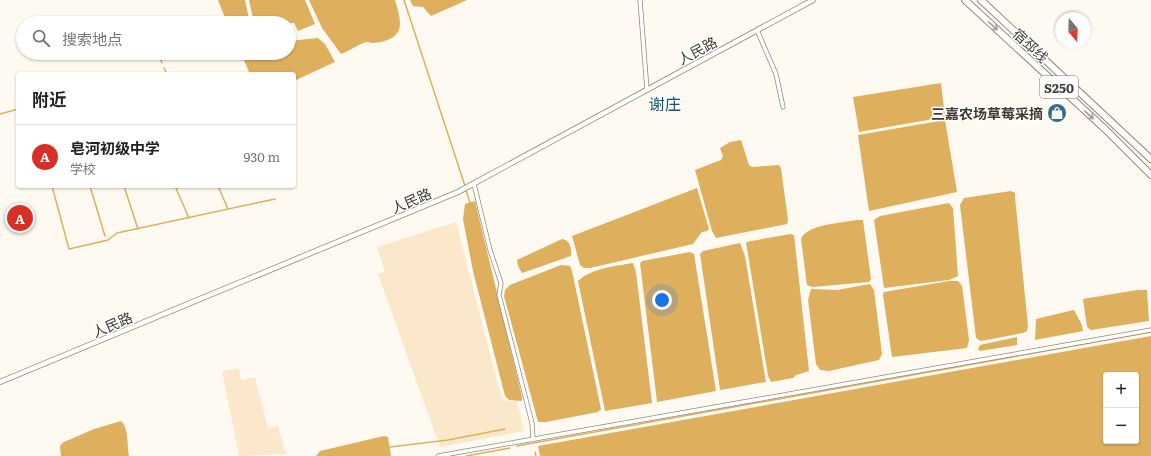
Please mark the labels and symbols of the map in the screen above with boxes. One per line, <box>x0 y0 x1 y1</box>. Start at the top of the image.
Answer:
north arrow <box>1055 12 1091 48</box>
one-way arrow <box>988 22 998 31</box>
street label: 宿邳线 <box>1009 23 1053 67</box>
street label: 人民路 <box>674 31 720 69</box>
road number: S250 <box>1040 76 1078 98</box>
district label: 谢庄 <box>649 91 681 115</box>
shop icon: 三嘉农场草莓采摘 <box>1046 102 1068 124</box>
place label: 三嘉农场草莓采摘 <box>931 103 1043 123</box>
one-way arrow <box>1084 110 1094 119</box>
street label: 人民路 <box>388 183 434 217</box>
pin: A <box>7 203 33 233</box>
your location <box>652 290 672 310</box>
street label: 人民路 <box>89 307 135 341</box>

